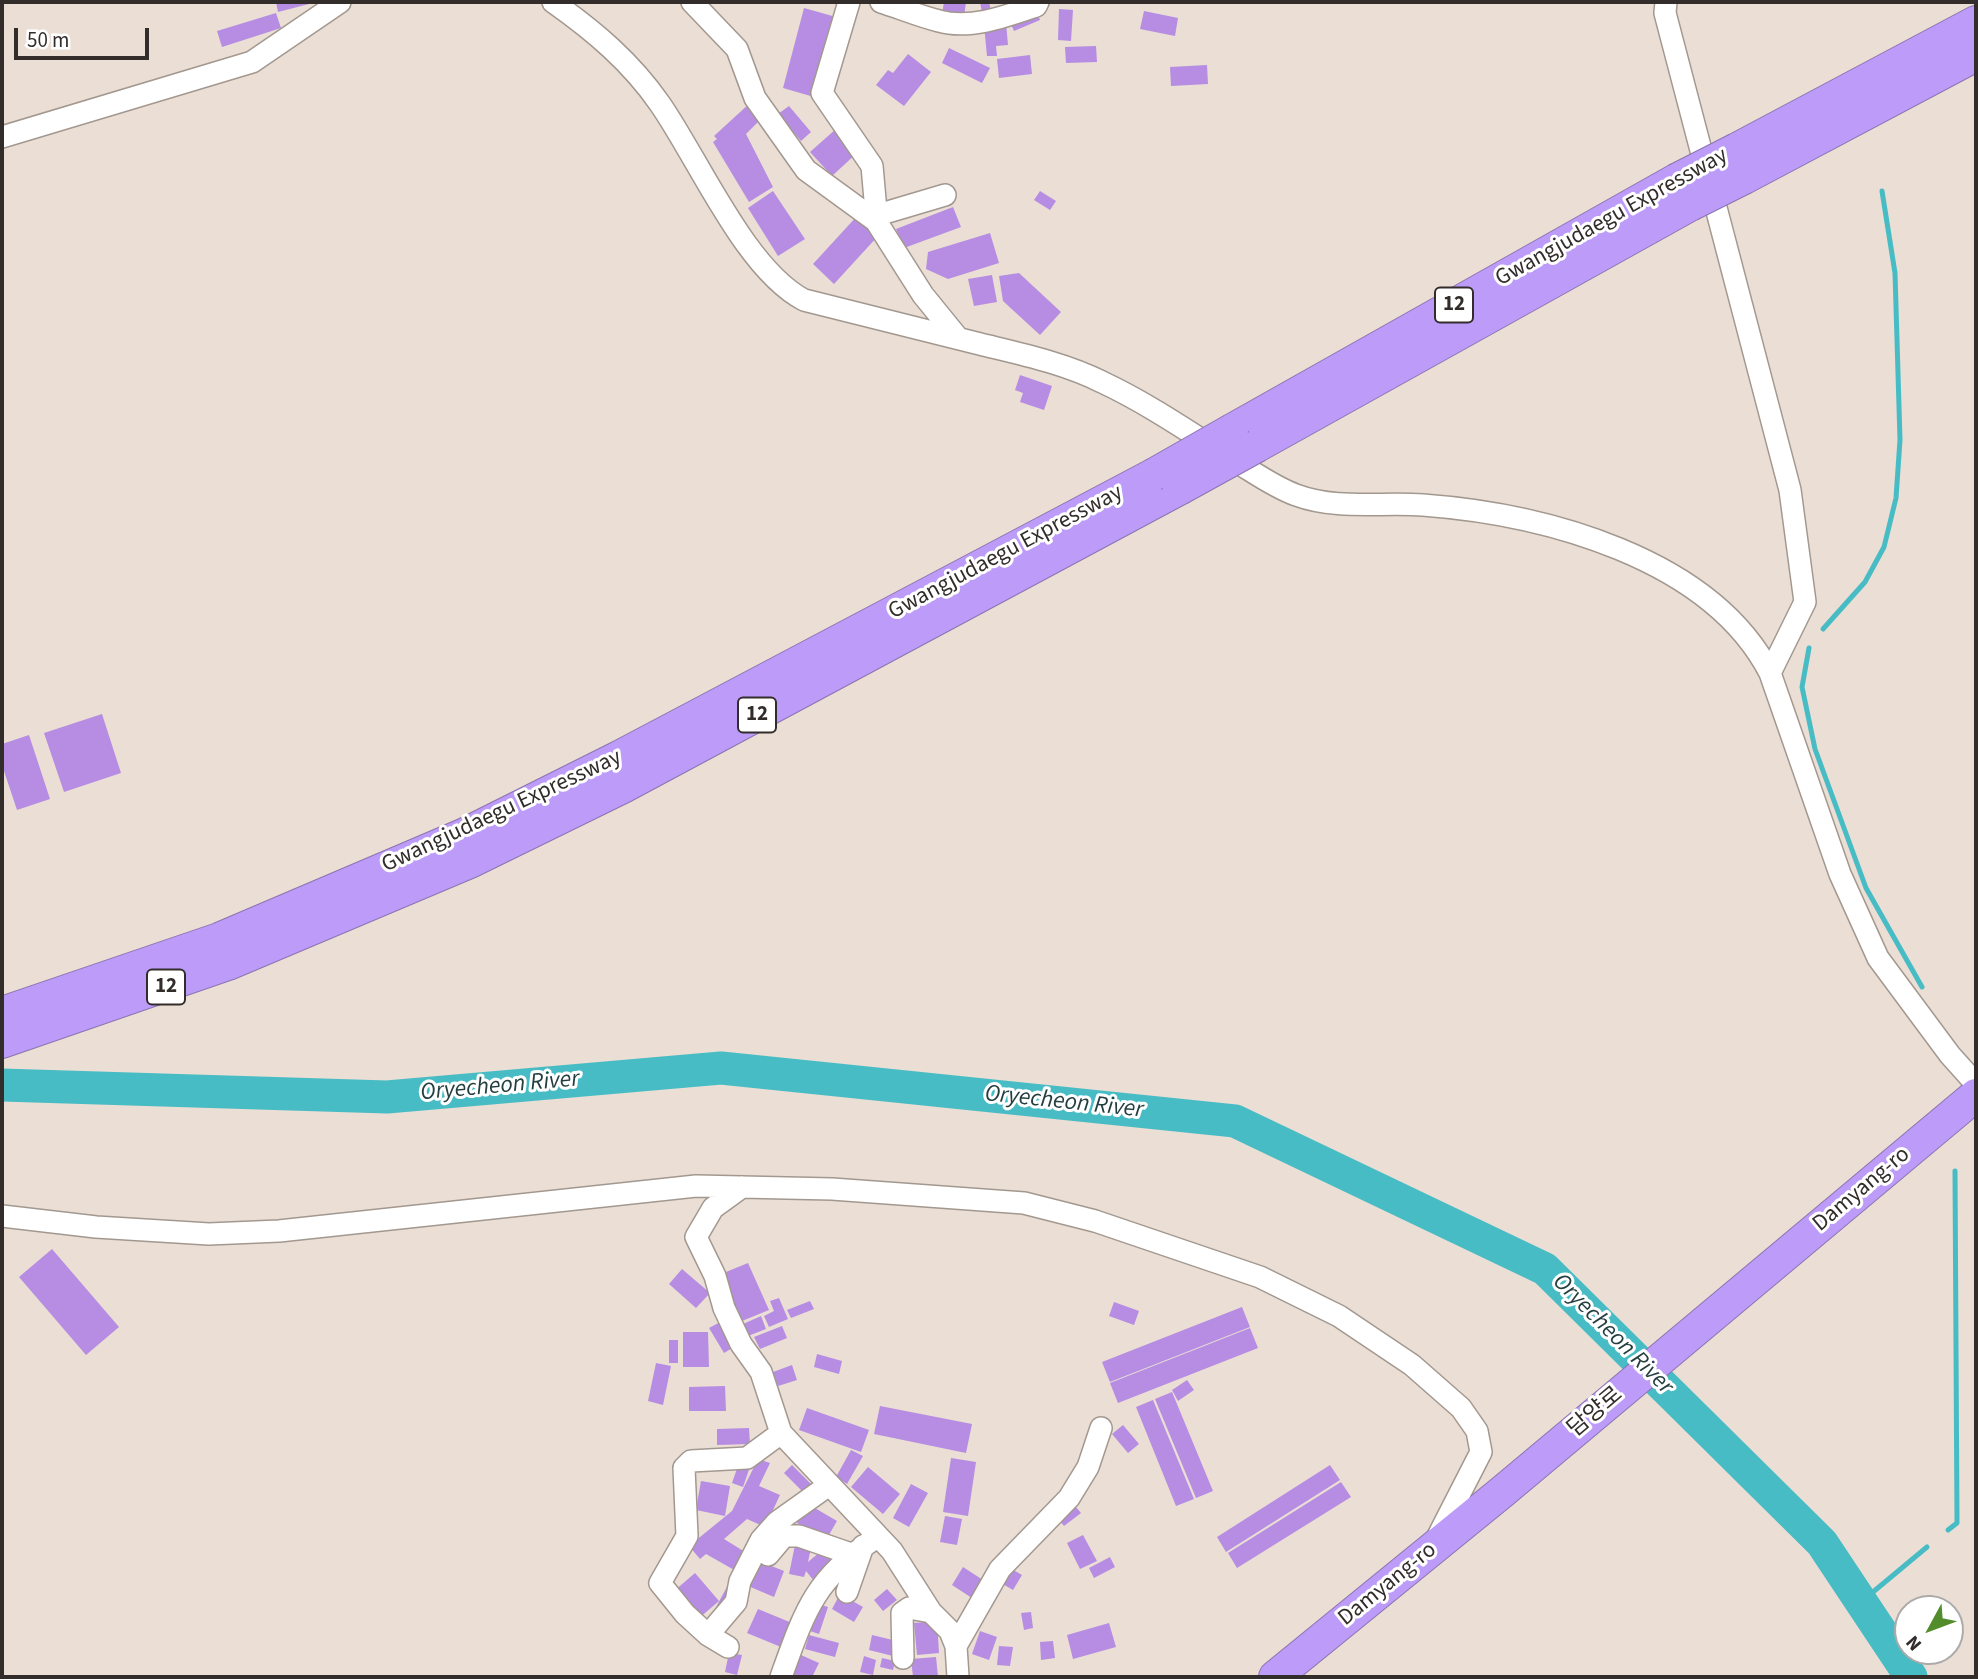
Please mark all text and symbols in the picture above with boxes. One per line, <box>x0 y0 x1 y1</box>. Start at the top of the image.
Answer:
scale bar <box>18 14 152 58</box>
text: 50 m <box>27 25 69 55</box>
street label: Gwangjudaegu Expressway <box>1491 143 1733 293</box>
road number: 12 <box>1435 288 1473 322</box>
street label: Gwangjudaegu Expressway <box>884 480 1128 626</box>
road number: 12 <box>738 698 776 732</box>
street label: Gwangjudaegu Expressway <box>378 744 626 880</box>
road number: 12 <box>147 970 185 1004</box>
water label: Oryecheon River <box>419 1066 581 1108</box>
water label: Oryecheon River <box>983 1080 1145 1126</box>
street label: Damyang-ro <box>1808 1141 1916 1239</box>
water label: Oryecheon River <box>1545 1268 1679 1402</box>
street label: 담양로 <box>1563 1382 1629 1444</box>
street label: Damyang-ro <box>1333 1537 1443 1633</box>
north arrow <box>1894 1595 1964 1665</box>
text: N <box>1900 1629 1929 1656</box>

